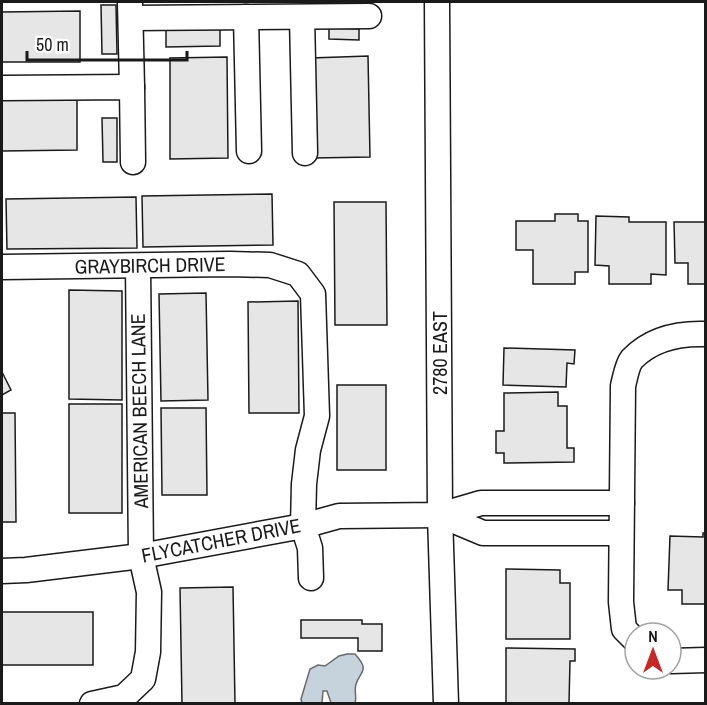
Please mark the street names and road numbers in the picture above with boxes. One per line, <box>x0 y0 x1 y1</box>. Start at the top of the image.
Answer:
street label: GRAYBIRCH DRIVE <box>74 250 226 280</box>
street label: 2780 EAST <box>426 311 453 395</box>
street label: AMERICAN BEECH LANE <box>124 313 154 510</box>
street label: FLYCATCHER DRIVE <box>139 511 303 569</box>

